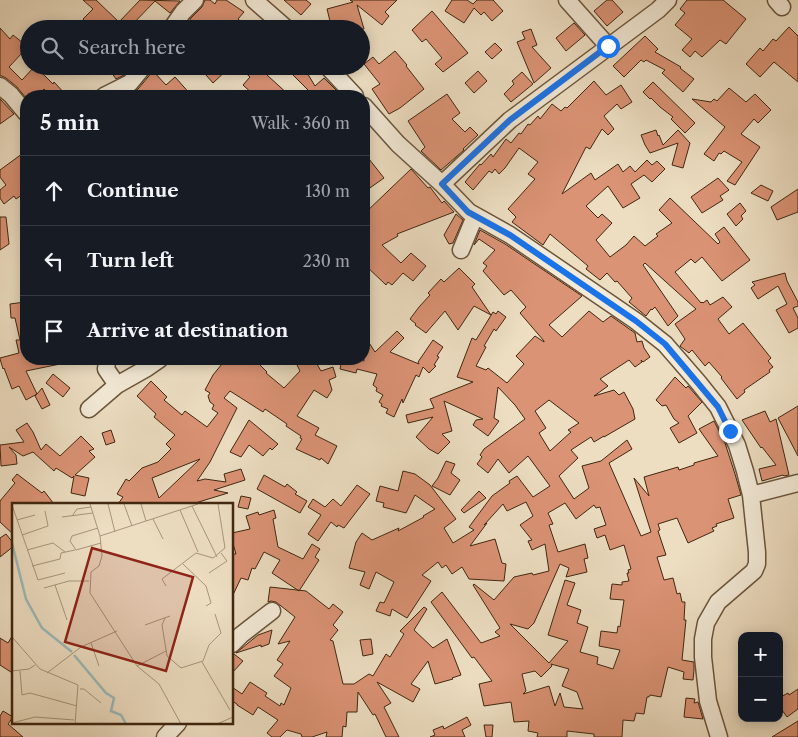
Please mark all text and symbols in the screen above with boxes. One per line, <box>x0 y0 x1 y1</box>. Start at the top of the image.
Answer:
search box <box>20 20 370 75</box>
icon: search <box>38 34 66 62</box>
route start <box>597 35 620 58</box>
text: Search here <box>78 36 186 59</box>
text: 5 min <box>40 110 100 135</box>
text: Walk · 360 m <box>251 113 350 133</box>
icon: ahead <box>40 177 68 205</box>
text: Continue <box>87 179 179 202</box>
text: 130 m <box>305 181 350 201</box>
icon: left <box>40 247 68 275</box>
text: Turn left <box>87 249 174 272</box>
text: 230 m <box>303 251 350 271</box>
icon: arrive <box>40 317 68 345</box>
text: Arrive at destination <box>87 319 288 342</box>
route end <box>719 420 742 443</box>
inset map <box>12 503 234 724</box>
map controls <box>738 632 783 722</box>
button: + <box>738 632 783 677</box>
button: − <box>738 677 783 722</box>

